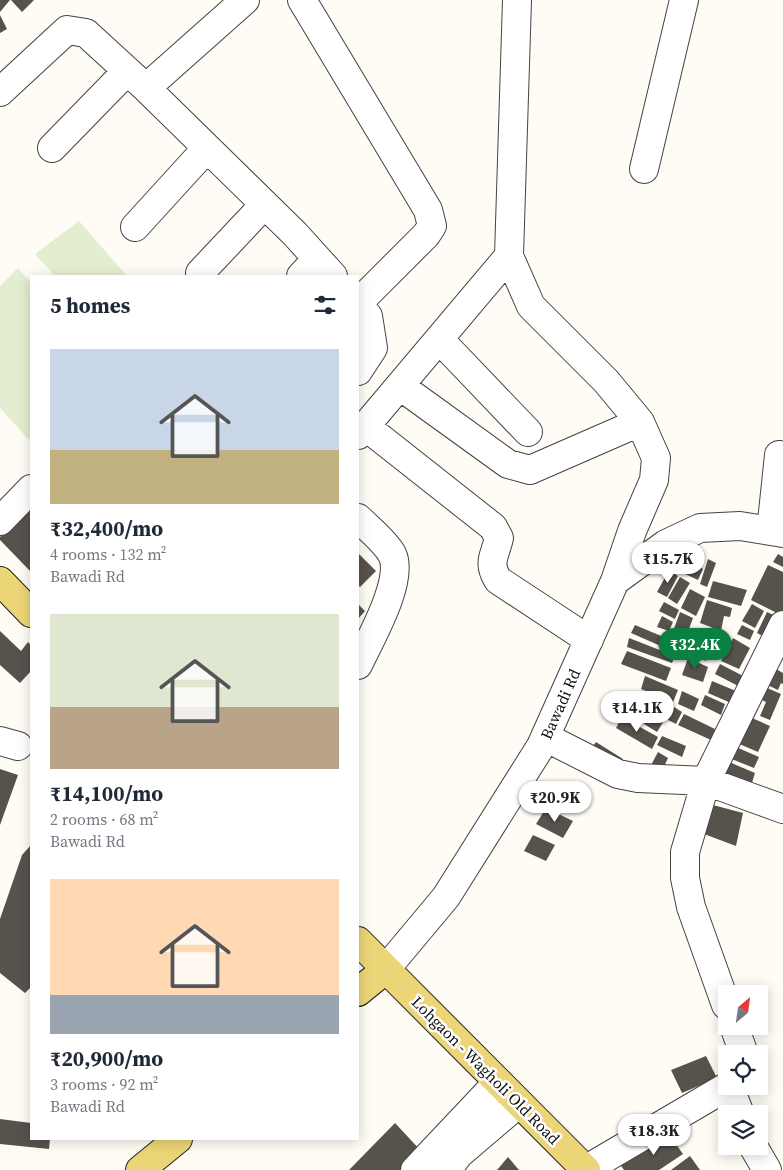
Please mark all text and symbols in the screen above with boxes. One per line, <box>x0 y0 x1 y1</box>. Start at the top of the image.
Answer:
text: 5 homes <box>50 291 130 320</box>
icon: filters <box>311 291 339 319</box>
icon: home <box>150 381 240 471</box>
text: ₹32,400/mo <box>50 514 163 543</box>
pin: ₹15.7K <box>627 542 709 584</box>
text: 4 rooms · 132 m² <box>50 543 166 565</box>
text: ₹15.7K <box>643 547 693 569</box>
text: Bawadi Rd <box>50 565 125 587</box>
pin: ₹32.4K <box>654 628 736 670</box>
text: ₹32.4K <box>670 633 720 655</box>
icon: home <box>150 646 240 736</box>
street label: Bawadi Rd <box>535 665 585 743</box>
pin: ₹14.1K <box>596 690 678 733</box>
text: ₹14.1K <box>612 696 662 718</box>
text: ₹14,100/mo <box>50 779 163 808</box>
pin: ₹20.9K <box>514 780 596 823</box>
text: ₹20.9K <box>530 786 580 808</box>
text: 2 rooms · 68 m² <box>50 808 158 830</box>
text: Bawadi Rd <box>50 830 125 852</box>
icon: home <box>150 911 240 1001</box>
north arrow <box>718 985 768 1035</box>
map controls <box>718 985 768 1155</box>
street label: Lohgaon - Wagholi Old Road <box>407 991 565 1149</box>
text: ₹20,900/mo <box>50 1044 163 1073</box>
button: locate <box>718 1045 768 1095</box>
text: 3 rooms · 92 m² <box>50 1073 158 1095</box>
text: Bawadi Rd <box>50 1095 125 1117</box>
button: layers <box>718 1105 768 1155</box>
pin: ₹18.3K <box>613 1114 695 1156</box>
text: ₹18.3K <box>629 1119 679 1141</box>

